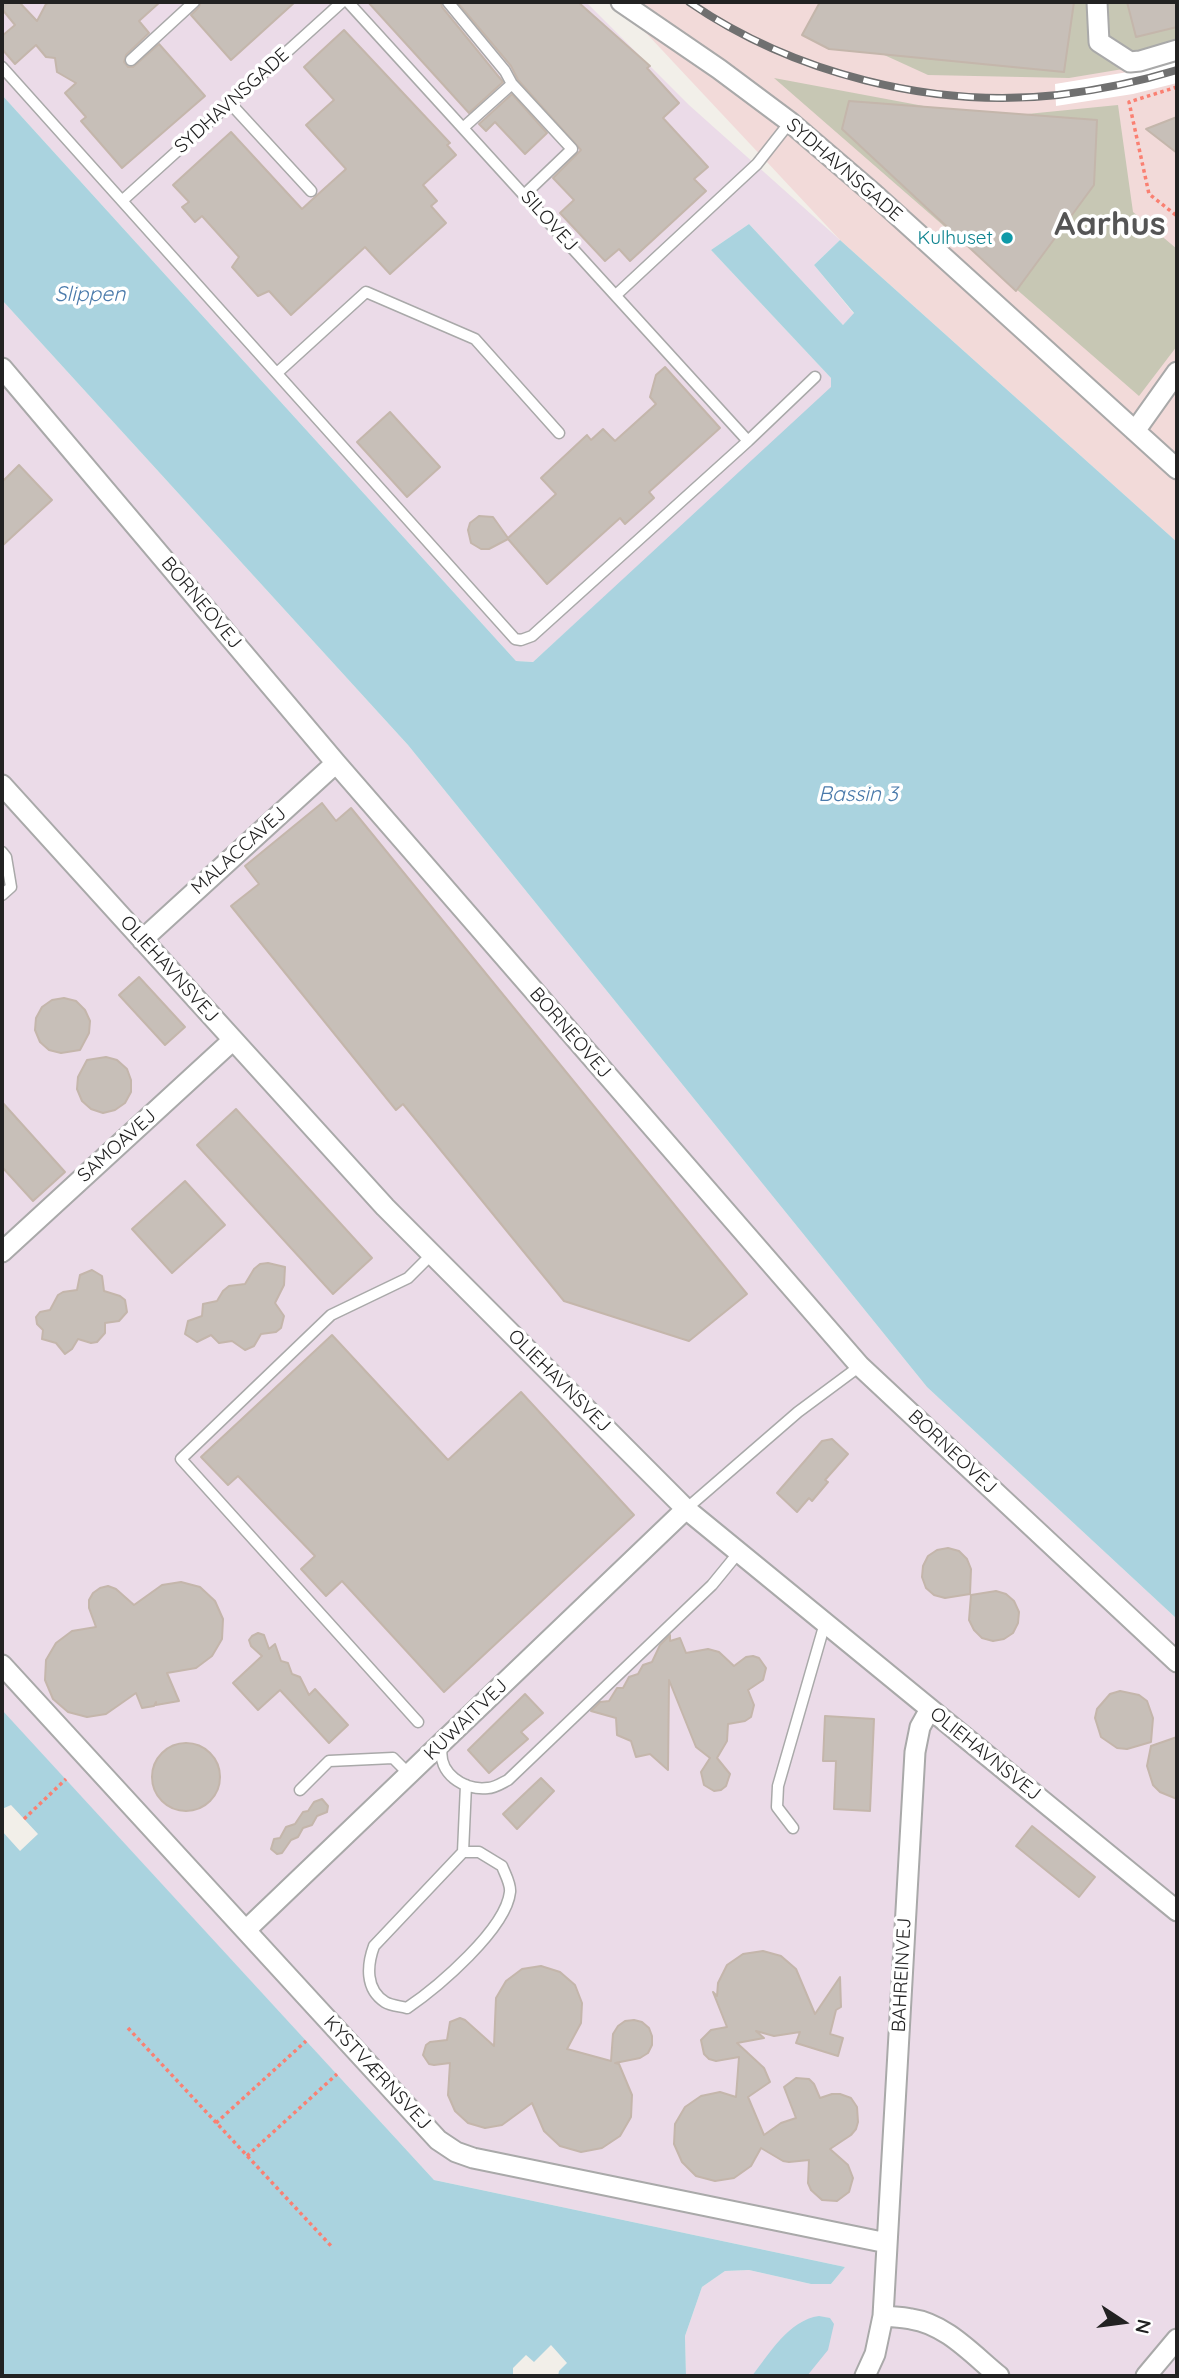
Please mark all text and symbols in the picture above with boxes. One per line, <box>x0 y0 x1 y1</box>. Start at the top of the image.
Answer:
street label: SYDHAVNSGADE <box>170 44 294 158</box>
street label: SYDHAVNSGADE <box>781 114 907 226</box>
street label: SILOVEJ <box>516 186 582 256</box>
district label: Aarhus <box>1054 205 1166 245</box>
place label: Kulhuset <box>918 227 993 249</box>
marker: Kulhuset <box>999 230 1015 246</box>
water label: Slippen <box>55 282 125 308</box>
street label: BORNEOVEJ <box>156 552 246 654</box>
water label: Bassin 3 <box>818 782 898 808</box>
street label: MALACCAVEJ <box>187 802 291 900</box>
street label: OLIEHAVNSVEJ <box>115 911 223 1027</box>
street label: BORNEOVEJ <box>524 983 616 1083</box>
street label: SAMOAVEJ <box>73 1105 161 1187</box>
street label: OLIEHAVNSVEJ <box>503 1325 615 1437</box>
street label: BORNEOVEJ <box>903 1405 1001 1499</box>
street label: KUWAITVEJ <box>420 1675 512 1765</box>
street label: OLIEHAVNSVEJ <box>925 1702 1045 1806</box>
street label: BAHREINVEJ <box>888 1917 916 2033</box>
street label: KYSTVÆRNSVEJ <box>318 2011 436 2135</box>
north arrow <box>1088 2287 1158 2357</box>
text: N <box>1130 2317 1157 2336</box>

